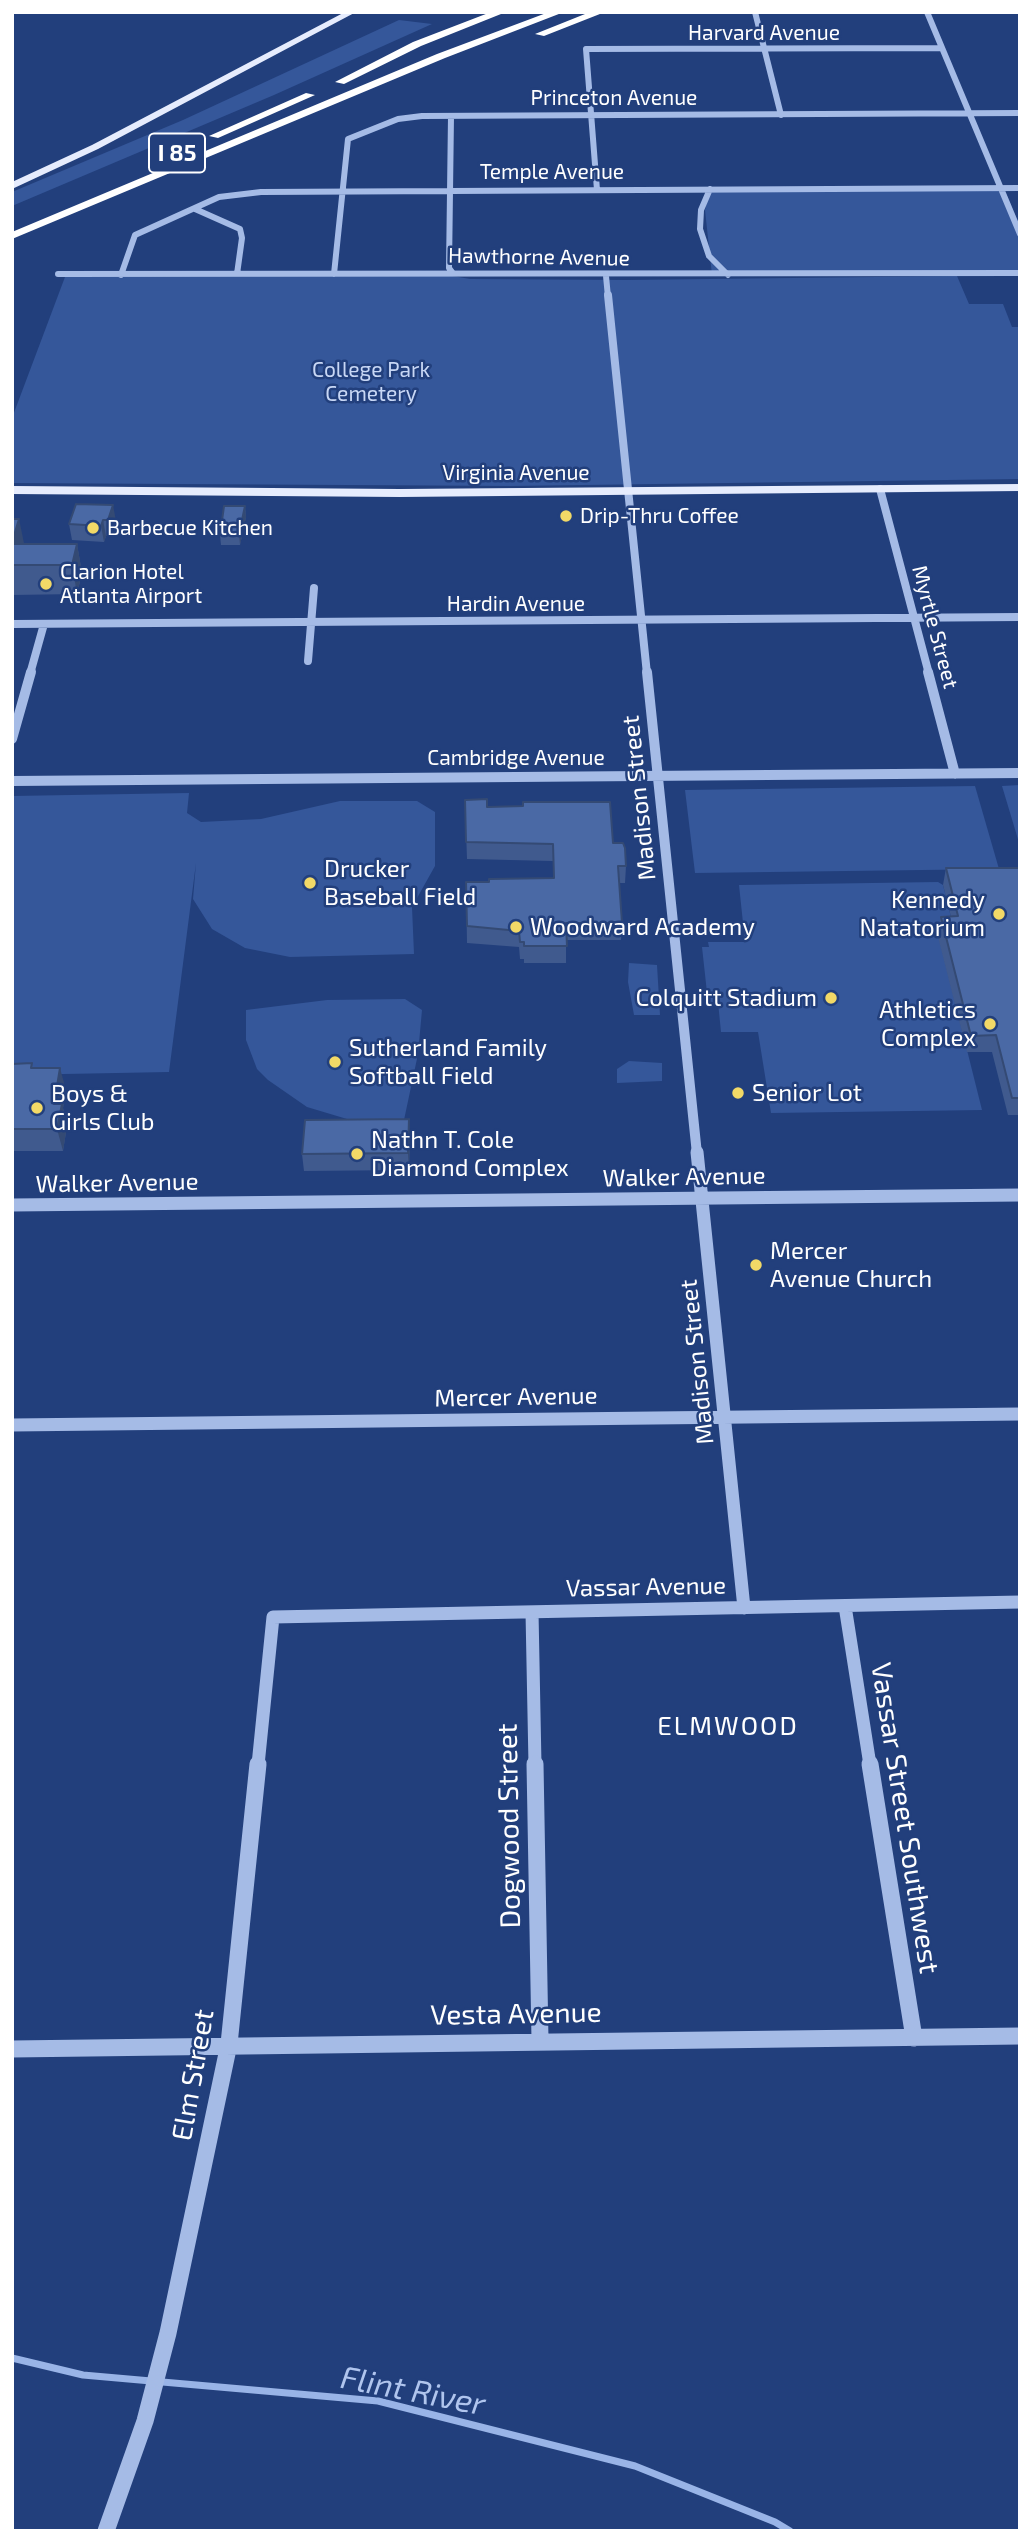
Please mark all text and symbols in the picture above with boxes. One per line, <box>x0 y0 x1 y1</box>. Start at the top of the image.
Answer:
street label: Harvard Avenue <box>688 20 840 46</box>
street label: Princeton Avenue <box>531 85 697 111</box>
road number: I 85 <box>149 134 205 172</box>
street label: Temple Avenue <box>480 159 624 185</box>
street label: Hawthorne Avenue <box>448 243 630 271</box>
park label: College Park Cemetery <box>312 357 430 407</box>
street label: Virginia Avenue <box>442 460 590 486</box>
place label: Drip-Thru Coffee <box>580 503 739 529</box>
marker: Drip-Thru Coffee <box>558 508 574 524</box>
place label: Barbecue Kitchen <box>107 515 273 541</box>
marker: Barbecue Kitchen <box>85 520 101 536</box>
place label: Clarion Hotel Atlanta Airport <box>60 559 202 609</box>
street label: Myrtle Street <box>906 563 964 691</box>
marker: Clarion Hotel Atlanta Airport <box>38 576 54 592</box>
street label: Hardin Avenue <box>447 591 585 617</box>
street label: Madison Street <box>616 714 662 882</box>
street label: Cambridge Avenue <box>427 745 605 771</box>
place label: Drucker Baseball Field <box>324 855 476 911</box>
marker: Drucker Baseball Field <box>302 875 318 891</box>
place label: Kennedy Natatorium <box>860 886 985 942</box>
marker: Kennedy Natatorium <box>991 906 1007 922</box>
place label: Woodward Academy <box>530 913 755 941</box>
marker: Woodward Academy <box>508 919 524 935</box>
place label: Colquitt Stadium <box>636 984 817 1012</box>
marker: Colquitt Stadium <box>823 990 839 1006</box>
place label: Athletics Complex <box>879 996 976 1052</box>
marker: Athletics Complex <box>982 1016 998 1032</box>
place label: Sutherland Family Softball Field <box>349 1034 547 1090</box>
marker: Sutherland Family Softball Field <box>327 1054 343 1070</box>
place label: Senior Lot <box>752 1079 862 1107</box>
place label: Boys & Girls Club <box>51 1080 154 1136</box>
marker: Senior Lot <box>730 1085 746 1101</box>
marker: Boys & Girls Club <box>29 1100 45 1116</box>
place label: Nathn T. Cole Diamond Complex <box>371 1126 569 1182</box>
marker: Nathn T. Cole Diamond Complex <box>349 1146 365 1162</box>
street label: Walker Avenue <box>602 1161 766 1193</box>
street label: Walker Avenue <box>35 1167 199 1199</box>
place label: Mercer Avenue Church <box>770 1237 932 1293</box>
marker: Mercer Avenue Church <box>748 1257 764 1273</box>
street label: Madison Street <box>674 1278 720 1446</box>
street label: Mercer Avenue <box>434 1381 598 1413</box>
street label: Vassar Avenue <box>566 1571 726 1603</box>
street label: Vassar Street Southwest <box>864 1660 946 1976</box>
district label: ELMWOOD <box>658 1710 798 1742</box>
street label: Dogwood Street <box>490 1723 528 1929</box>
street label: Vesta Avenue <box>430 1996 602 2032</box>
street label: Elm Street <box>165 2007 221 2143</box>
water label: Flint River <box>337 2358 489 2424</box>

